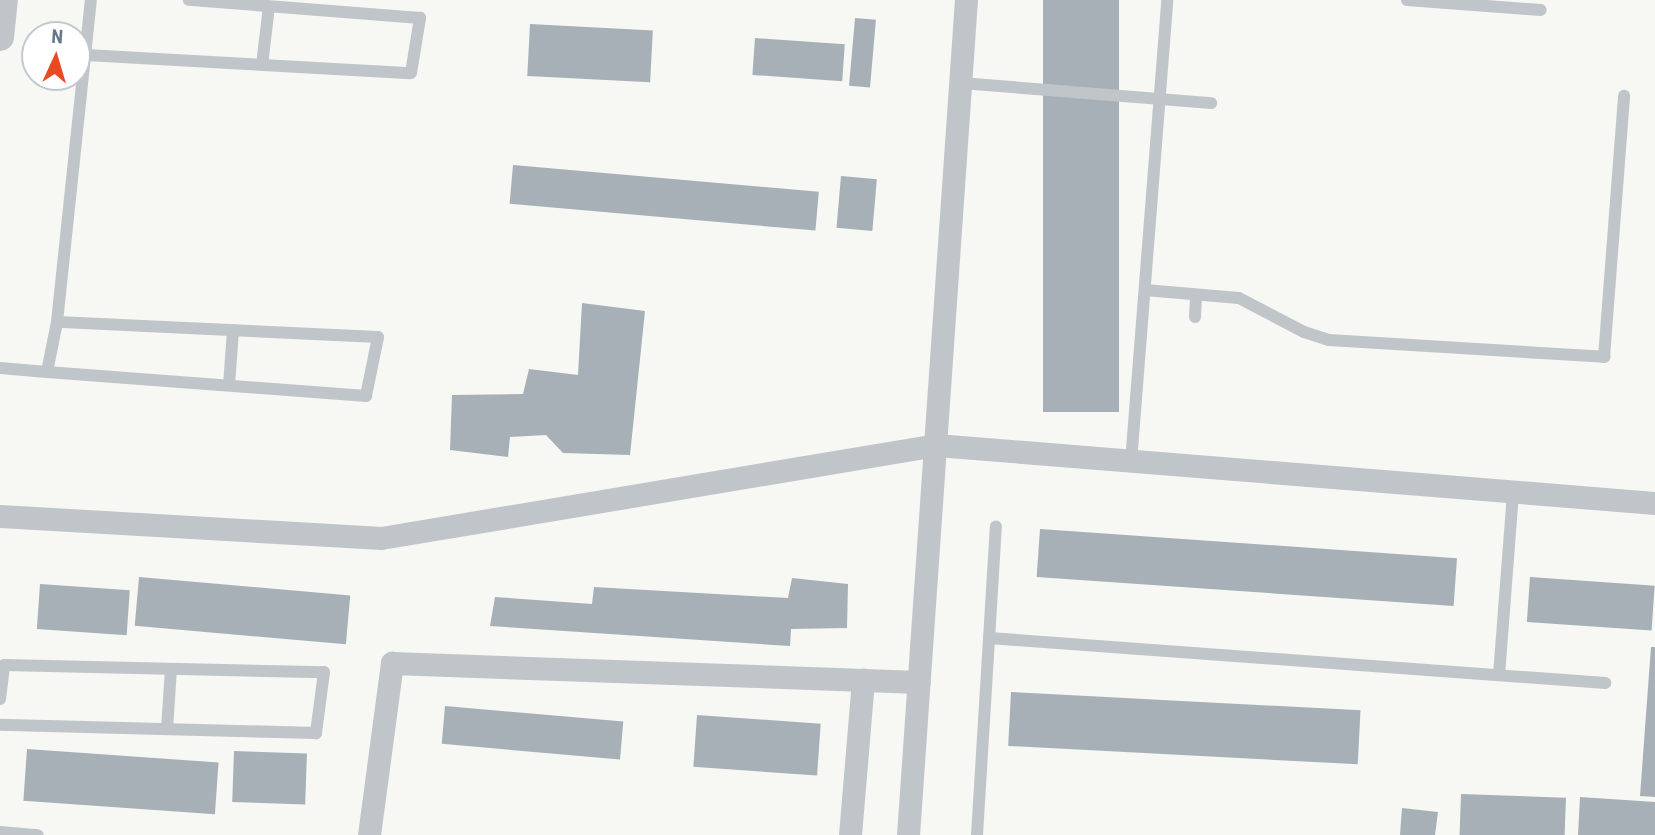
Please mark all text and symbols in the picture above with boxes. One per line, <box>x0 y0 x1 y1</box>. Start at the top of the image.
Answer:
north arrow <box>21 21 91 91</box>
text: N <box>51 25 64 48</box>

